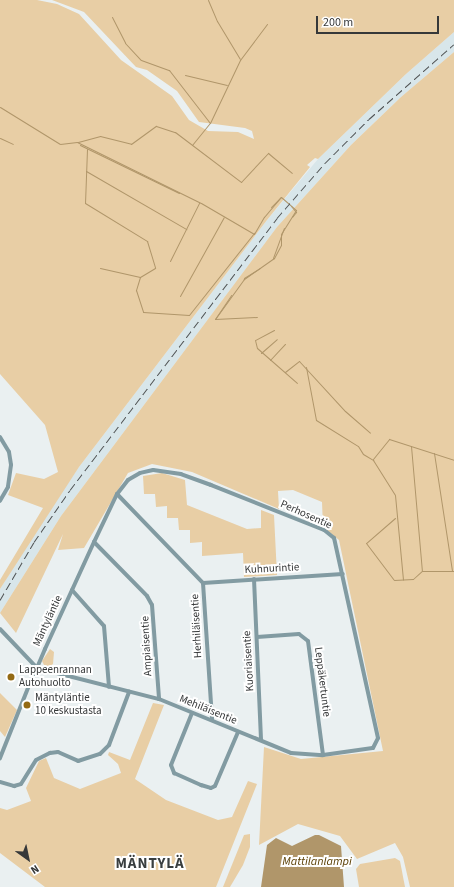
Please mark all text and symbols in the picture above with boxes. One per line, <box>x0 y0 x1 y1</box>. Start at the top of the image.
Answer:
scale bar <box>318 8 441 34</box>
text: 200 m <box>323 14 353 31</box>
street label: Perhosentie <box>278 498 334 532</box>
street label: Kuhnurintie <box>244 561 300 577</box>
street label: Mäntyläntie <box>30 593 66 649</box>
street label: Herhiläisentie <box>189 594 205 658</box>
street label: Ampiaisentie <box>139 616 155 676</box>
street label: Kuoriaisentie <box>241 630 257 692</box>
street label: Leppäkertuntie <box>311 646 333 718</box>
place label: Lappeenrannan Autohuolto <box>19 664 92 690</box>
marker: Lappeenrannan Autohuolto <box>6 672 16 682</box>
place label: Mäntyläntie 10 keskustasta <box>35 692 102 718</box>
street label: Mehiläisentie <box>177 692 239 728</box>
marker: Mäntyläntie 10 keskustasta <box>22 700 32 710</box>
north arrow <box>8 839 48 879</box>
district label: MÄNTYLÄ <box>115 855 185 873</box>
water label: Mattilanlampi <box>282 855 352 869</box>
text: N <box>28 861 42 878</box>

